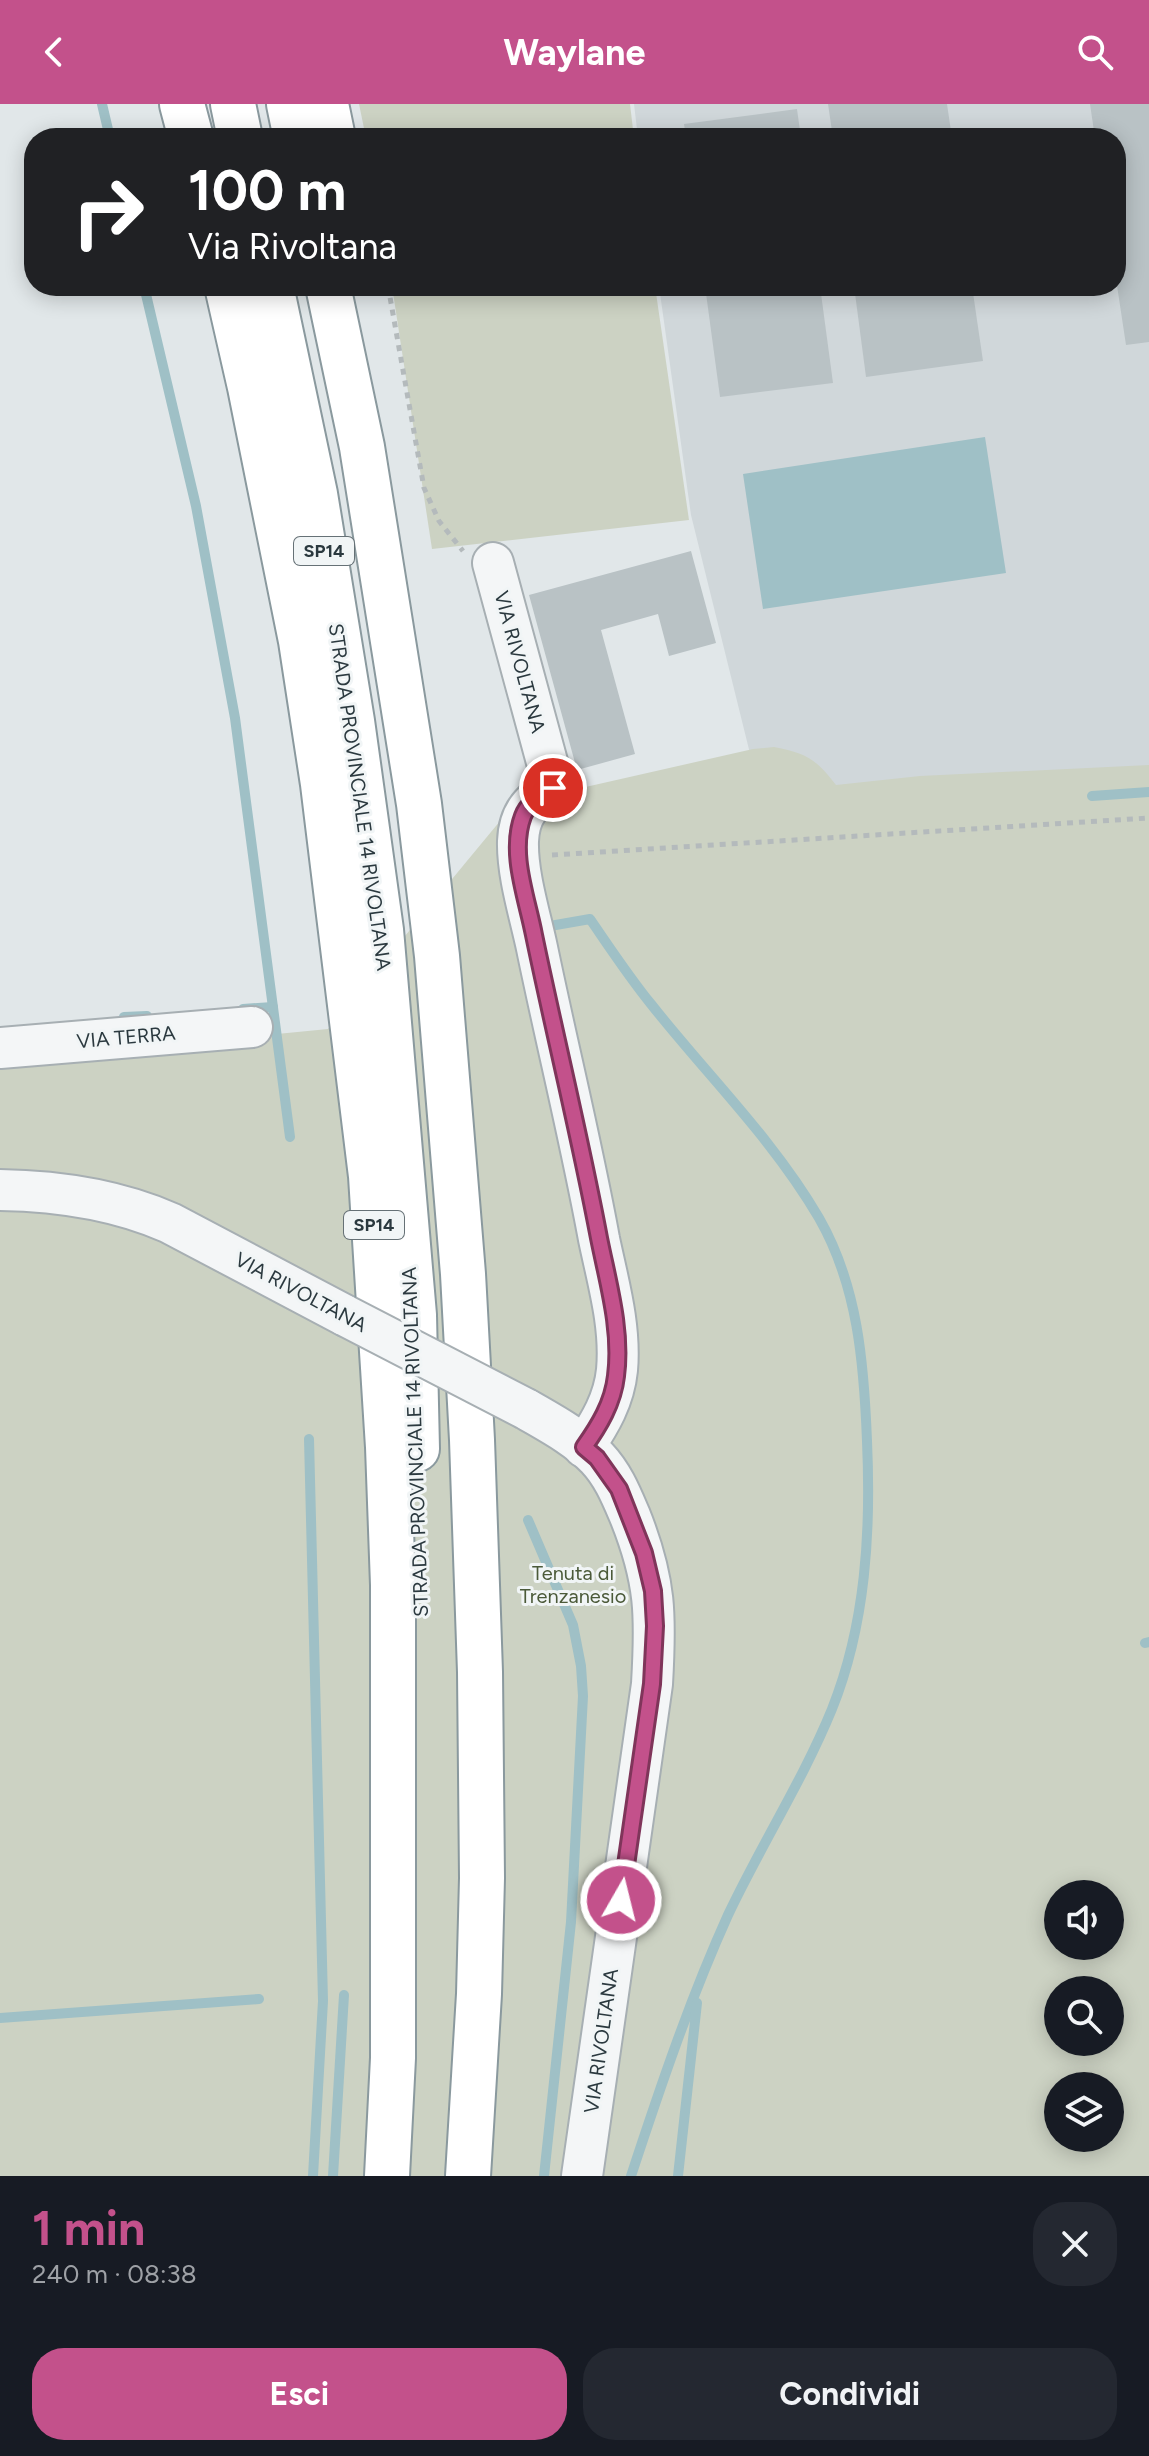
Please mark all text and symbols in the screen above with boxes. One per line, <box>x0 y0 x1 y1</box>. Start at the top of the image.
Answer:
icon: back <box>32 30 76 74</box>
icon: search <box>1073 30 1117 74</box>
text: Waylane <box>504 31 645 74</box>
text: 100 m <box>188 157 346 224</box>
icon: right <box>56 160 160 264</box>
text: Via Rivoltana <box>188 225 397 268</box>
road number: SP14 <box>294 537 354 565</box>
street label: VIA RIVOLTANA <box>489 588 551 736</box>
street label: STRADA PROVINCIALE 14 RIVOLTANA <box>324 622 396 973</box>
pin <box>519 754 587 822</box>
icon: arrive <box>531 766 575 810</box>
street label: VIA TERRA <box>76 1021 177 1053</box>
road number: SP14 <box>344 1211 404 1239</box>
street label: VIA RIVOLTANA <box>231 1247 372 1337</box>
street label: STRADA PROVINCIALE 14 RIVOLTANA <box>397 1266 433 1618</box>
park label: Tenuta di Trenzanesio <box>520 1561 626 1608</box>
position arrow <box>579 1858 663 1942</box>
map controls <box>1044 1880 1124 2152</box>
button: sound <box>1044 1880 1124 1960</box>
street label: VIA RIVOLTANA <box>579 1967 623 2115</box>
button: search <box>1044 1976 1124 2056</box>
button: layers <box>1044 2072 1124 2152</box>
text: 1 min <box>32 2199 145 2257</box>
button: close <box>1033 2202 1117 2286</box>
text: 240 m · 08:38 <box>32 2258 197 2290</box>
button: Esci <box>32 2348 567 2440</box>
button: Condividi <box>583 2348 1117 2440</box>

